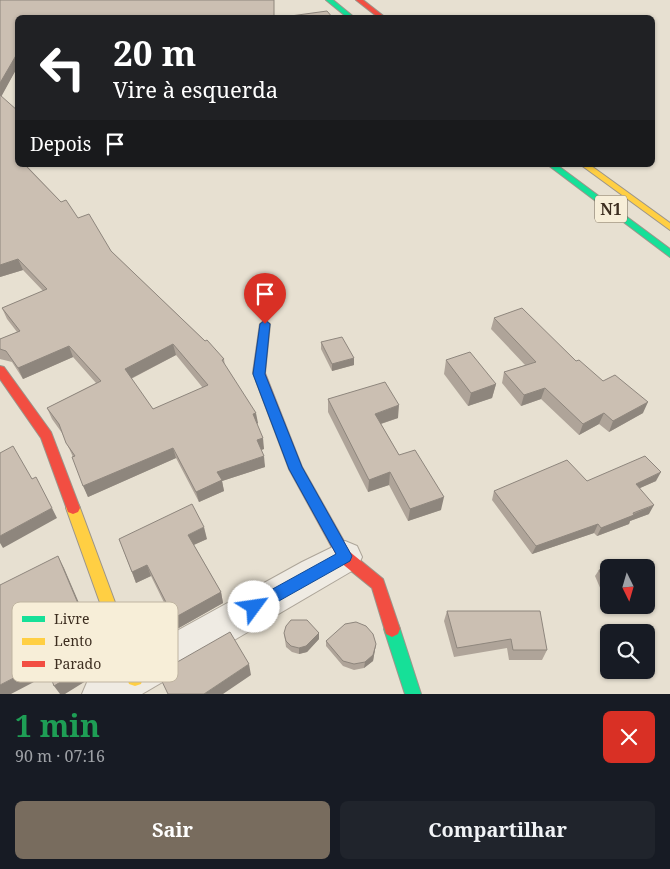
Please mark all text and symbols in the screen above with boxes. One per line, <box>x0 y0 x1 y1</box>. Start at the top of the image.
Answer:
text: 20 m <box>113 29 196 76</box>
icon: left <box>30 35 95 100</box>
text: Vire à esquerda <box>113 74 278 104</box>
icon: arrive <box>101 130 129 158</box>
text: Depois <box>30 131 91 157</box>
road number: N1 <box>595 195 627 222</box>
pin <box>244 273 286 324</box>
icon: arrive <box>251 280 279 308</box>
north arrow <box>600 559 655 614</box>
map controls <box>600 559 655 679</box>
position arrow <box>227 580 279 632</box>
legend <box>12 602 178 682</box>
text: Livre <box>54 609 89 628</box>
button: search <box>600 624 655 679</box>
text: Lento <box>54 631 92 650</box>
text: Parado <box>54 654 101 673</box>
text: 1 min <box>15 705 100 746</box>
button: close <box>603 711 655 763</box>
text: 90 m · 07:16 <box>15 745 105 767</box>
button: Sair <box>15 801 330 859</box>
button: Compartilhar <box>340 801 655 859</box>

